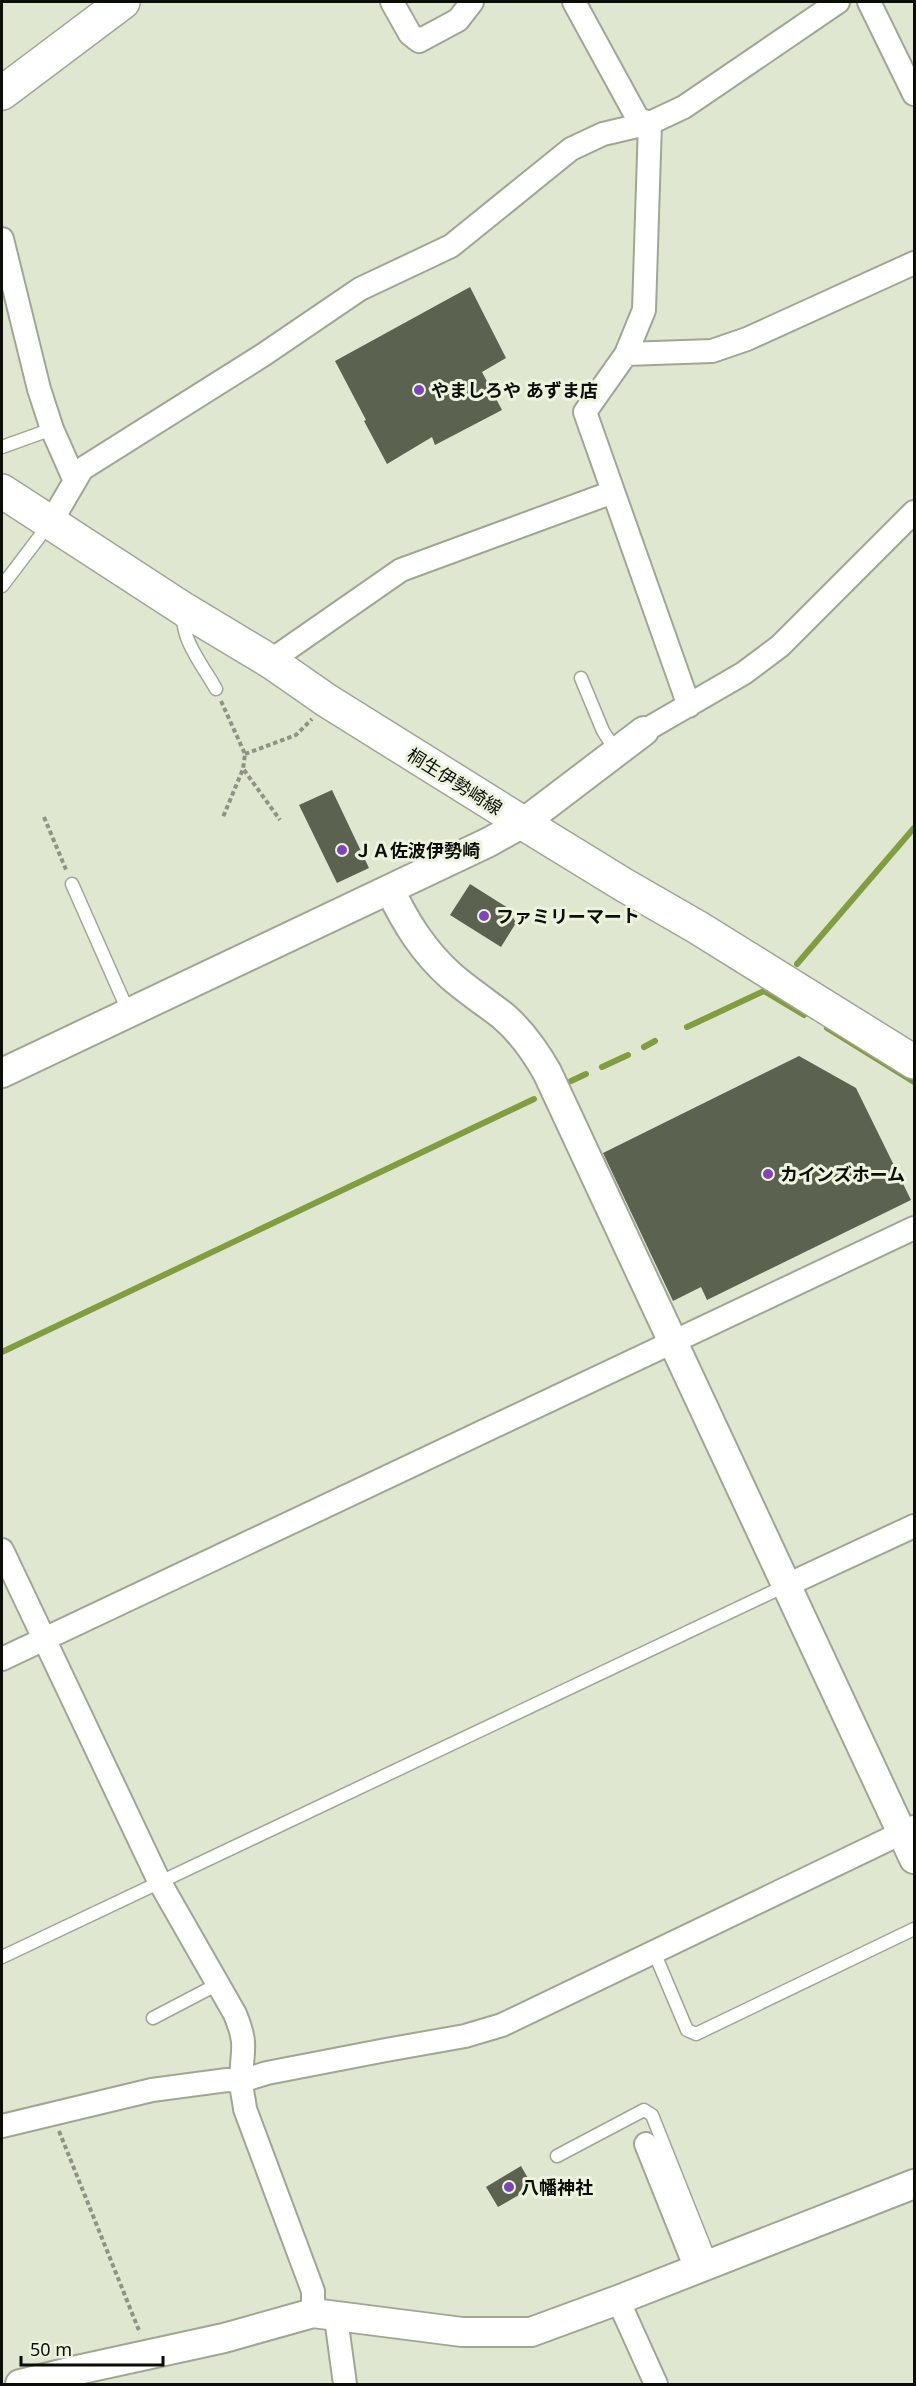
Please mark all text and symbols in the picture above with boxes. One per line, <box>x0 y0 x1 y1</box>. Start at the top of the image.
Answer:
place label: やましろや あずま店 <box>431 378 598 402</box>
marker: やましろや あずま店 <box>412 383 426 397</box>
street label: 桐生伊勢崎線 <box>403 742 507 820</box>
place label: ＪＡ佐波伊勢崎 <box>354 838 480 862</box>
marker: ＪＡ佐波伊勢崎 <box>335 843 349 857</box>
place label: ファミリーマート <box>496 904 640 928</box>
marker: ファミリーマート <box>477 909 491 923</box>
place label: カインズホーム <box>780 1162 905 1186</box>
marker: カインズホーム <box>761 1167 775 1181</box>
place label: 八幡神社 <box>521 2175 593 2199</box>
marker: 八幡神社 <box>502 2180 516 2194</box>
scale bar <box>21 2329 164 2367</box>
text: 50 m <box>30 2337 72 2361</box>

